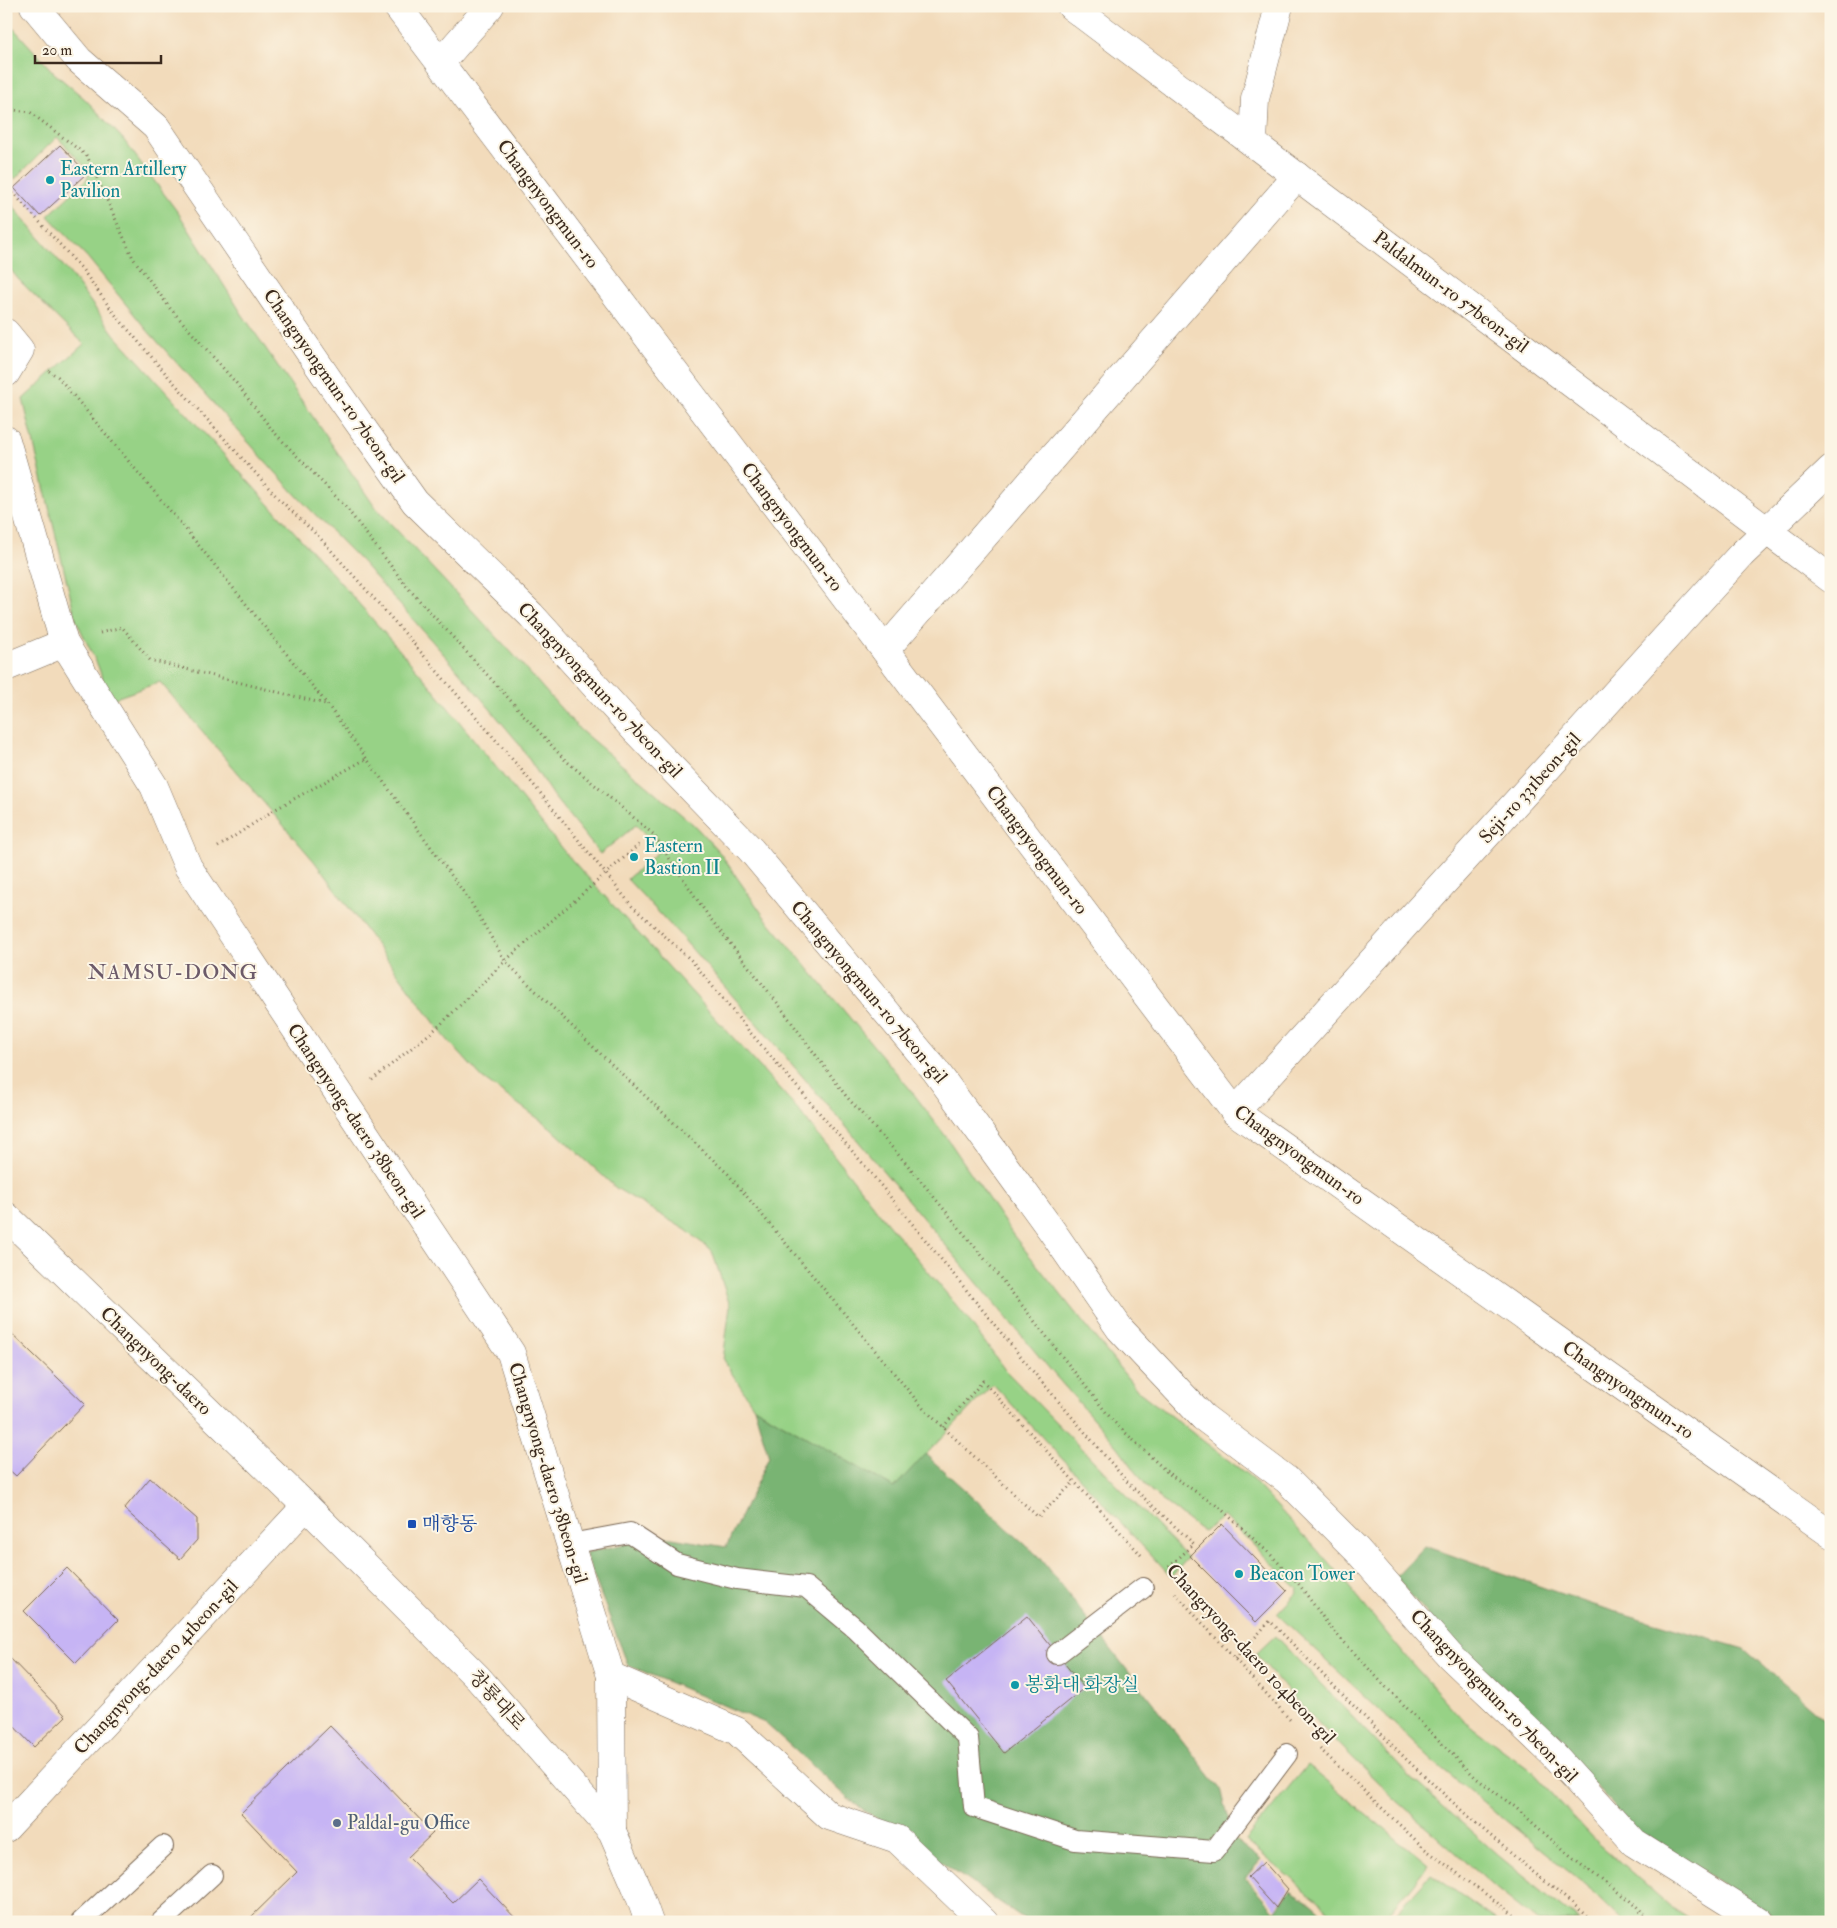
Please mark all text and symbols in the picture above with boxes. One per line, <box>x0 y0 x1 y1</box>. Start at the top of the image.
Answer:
scale bar <box>35 32 161 64</box>
text: 20 m <box>42 41 72 60</box>
street label: Changnyongmun-ro <box>492 135 604 273</box>
place label: Eastern Artillery Pavilion <box>60 157 187 203</box>
marker: Eastern Artillery Pavilion <box>44 174 56 186</box>
street label: Paldalmun-ro 57beon-gil <box>1369 226 1534 358</box>
street label: Changnyongmun-ro 7beon-gil <box>258 284 410 488</box>
street label: Changnyongmun-ro <box>736 458 848 596</box>
street label: Changnyongmun-ro 7beon-gil <box>512 597 688 783</box>
street label: Seji-ro 331beon-gil <box>1474 727 1586 848</box>
street label: Changnyongmun-ro <box>981 781 1093 919</box>
place label: Eastern Bastion II <box>644 834 720 880</box>
marker: Eastern Bastion II <box>628 851 640 863</box>
street label: Changnyongmun-ro 7beon-gil <box>785 896 953 1089</box>
district label: NAMSU-DONG <box>88 959 258 986</box>
street label: Changnyong-daero 38beon-gil <box>282 1019 430 1223</box>
street label: Changnyongmun-ro <box>1229 1100 1369 1210</box>
street label: Changnyong-daero <box>95 1302 217 1420</box>
street label: Changnyongmun-ro <box>1557 1336 1699 1444</box>
street label: Changnyong-daero 38beon-gil <box>503 1360 593 1587</box>
place label: 매향동 <box>422 1512 478 1536</box>
marker: 매향동 <box>406 1518 418 1530</box>
street label: Changryong-daero 104beon-gil <box>1161 1559 1341 1749</box>
place label: Beacon Tower <box>1249 1562 1355 1586</box>
marker: Beacon Tower <box>1233 1568 1245 1580</box>
street label: Changnyong-daero 41beon-gil <box>69 1574 244 1760</box>
street label: Changnyongmun-ro 7beon-gil <box>1405 1604 1583 1788</box>
street label: 창룡대로 <box>464 1665 530 1735</box>
place label: 봉화대 화장실 <box>1025 1673 1139 1697</box>
marker: 봉화대 화장실 <box>1009 1679 1021 1691</box>
place label: Paldal-gu Office <box>347 1811 470 1835</box>
marker: Paldal-gu Office <box>331 1817 343 1829</box>

